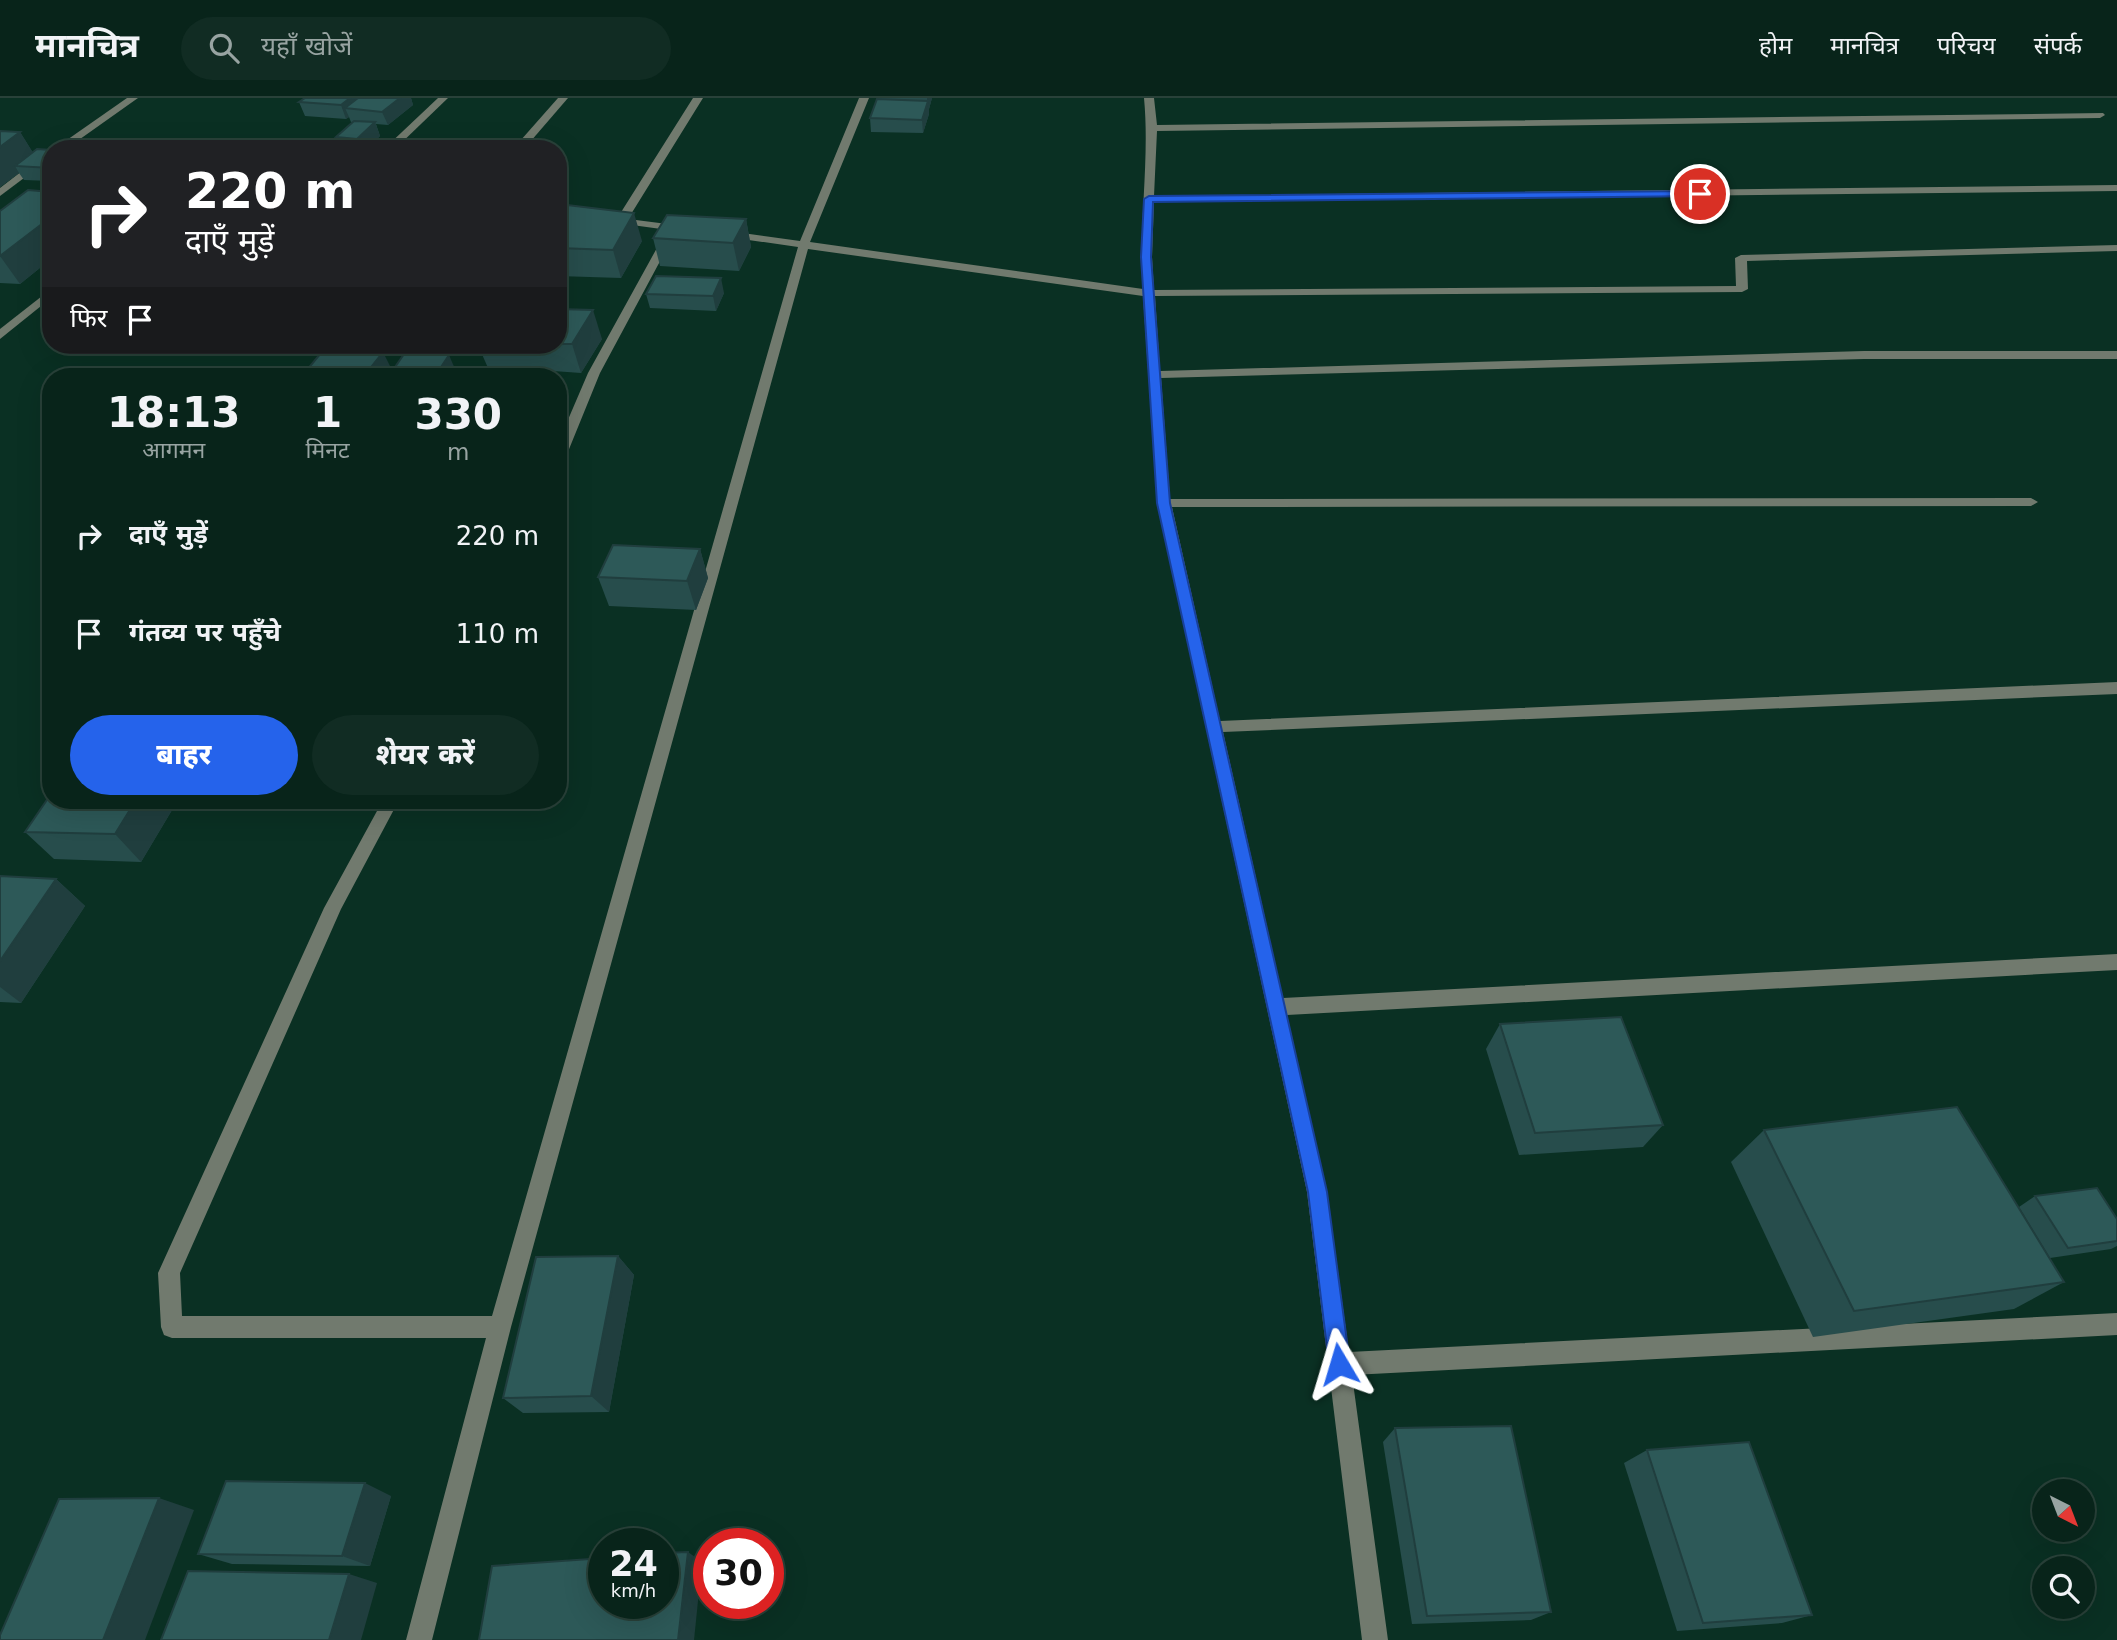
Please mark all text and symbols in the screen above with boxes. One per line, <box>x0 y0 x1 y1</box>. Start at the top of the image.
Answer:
search box <box>181 17 671 80</box>
text: मानचित्र <box>35 26 139 65</box>
icon: search <box>205 29 243 67</box>
text: यहाँ खोजें <box>261 31 352 61</box>
text: होम <box>1759 32 1792 60</box>
text: मानचित्र <box>1830 32 1899 60</box>
text: परिचय <box>1937 32 1996 60</box>
text: संपर्क <box>2034 32 2082 60</box>
text: 220 m <box>185 163 355 220</box>
pin <box>1670 164 1730 224</box>
icon: right <box>70 168 161 259</box>
icon: arrive <box>1681 175 1719 213</box>
text: दाएँ मुड़ें <box>185 222 274 260</box>
icon: arrive <box>121 301 159 339</box>
text: फिर <box>70 303 107 333</box>
text: 18:13 <box>107 388 241 437</box>
text: 1 <box>313 388 342 437</box>
text: 330 <box>414 390 502 439</box>
text: आगमन <box>142 437 205 463</box>
text: मिनट <box>305 437 350 463</box>
text: m <box>447 439 469 465</box>
icon: right <box>70 517 108 555</box>
text: दाएँ मुड़ें <box>129 519 208 549</box>
text: 220 m <box>456 521 539 551</box>
icon: arrive <box>70 615 108 653</box>
text: गंतव्य पर पहुँचे <box>129 617 281 647</box>
text: 110 m <box>456 619 539 649</box>
button: बाहर <box>70 715 298 795</box>
button: शेयर करें <box>312 715 539 795</box>
position arrow <box>1302 1327 1376 1401</box>
north arrow <box>2032 1479 2095 1542</box>
map controls <box>2032 1479 2095 1619</box>
speed limit sign: 30 <box>693 1528 784 1619</box>
text: 24 <box>609 1544 658 1584</box>
button: search <box>2032 1556 2095 1619</box>
text: km/h <box>611 1580 656 1601</box>

